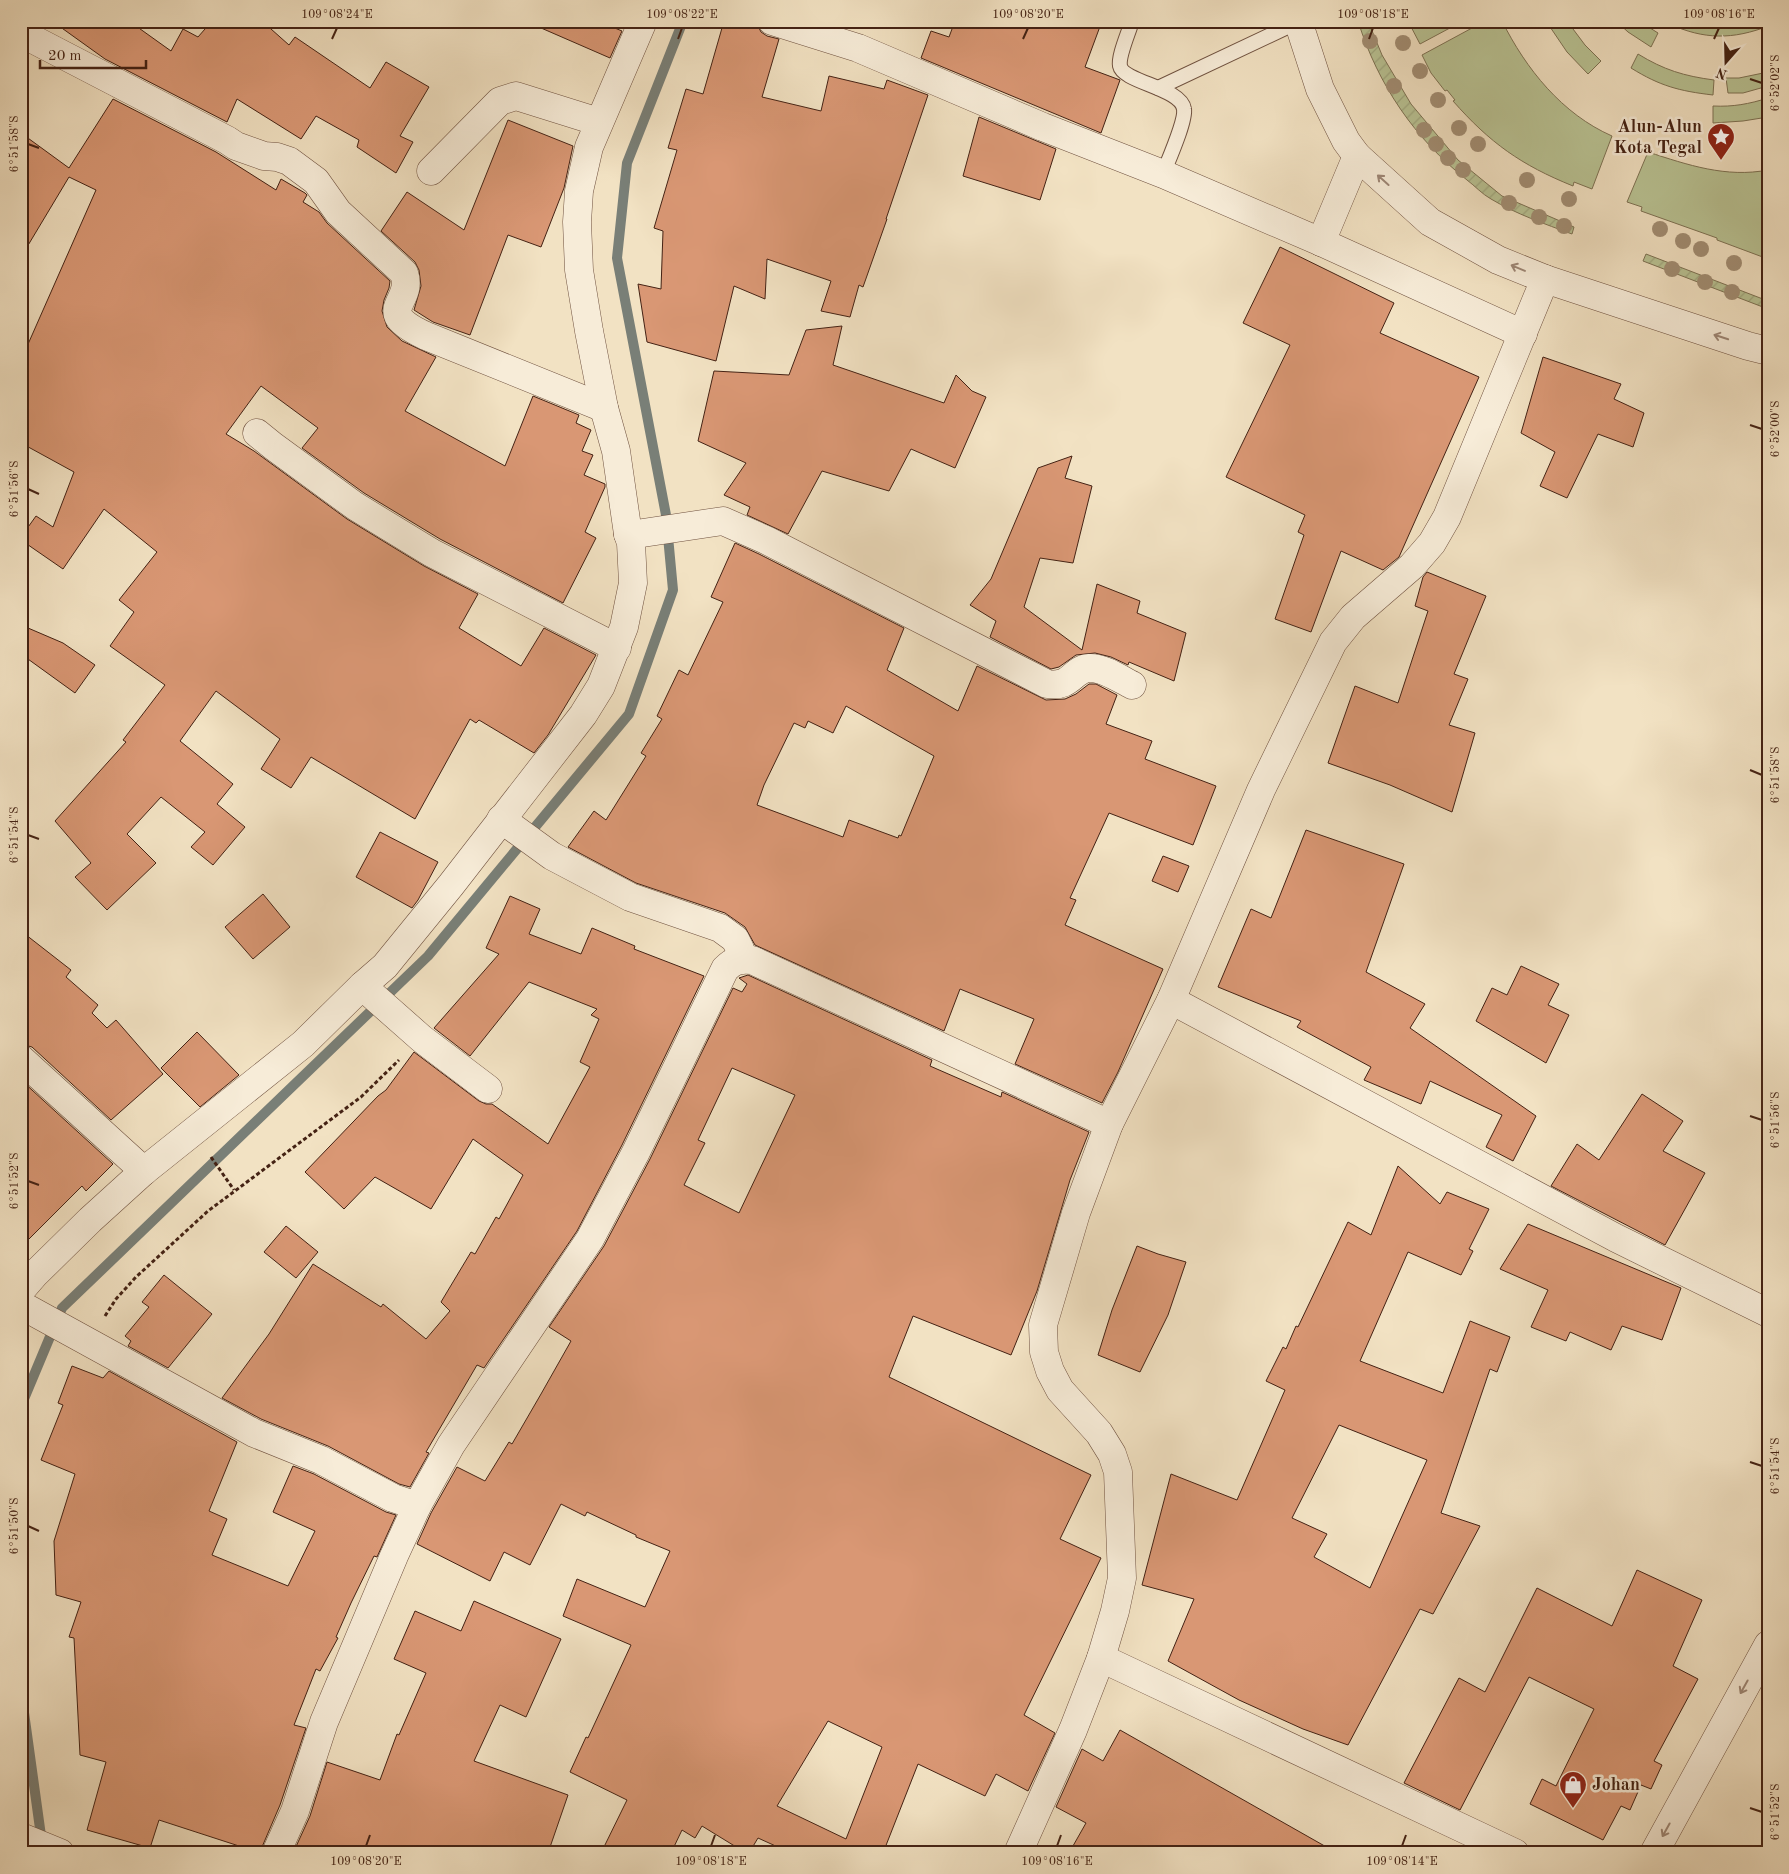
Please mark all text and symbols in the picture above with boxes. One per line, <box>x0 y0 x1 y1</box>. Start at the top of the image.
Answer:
text: 109°08'24"E <box>301 9 373 21</box>
text: 109°08'22"E <box>646 9 718 21</box>
text: 109°08'20"E <box>992 9 1064 21</box>
text: 109°08'18"E <box>1337 9 1409 21</box>
text: 109°08'16"E <box>1683 9 1755 21</box>
scale bar <box>40 38 146 70</box>
north arrow <box>1702 38 1752 88</box>
text: 20 m <box>48 49 82 64</box>
text: 6°52'02"S <box>1769 55 1782 111</box>
text: N <box>1714 65 1729 82</box>
text: 6°51'58"S <box>8 116 21 172</box>
place label: Alun-Alun Kota Tegal <box>1613 118 1702 157</box>
place icon: Alun-Alun Kota Tegal <box>1706 122 1736 161</box>
one-way arrow <box>1376 174 1389 185</box>
one-way arrow <box>1511 262 1526 272</box>
one-way arrow <box>1714 332 1729 341</box>
text: 6°52'00"S <box>1769 401 1782 457</box>
text: 6°51'56"S <box>8 461 21 517</box>
text: 6°51'58"S <box>1769 747 1782 803</box>
text: 6°51'54"S <box>8 807 21 863</box>
text: 6°51'56"S <box>1769 1092 1782 1148</box>
text: 6°51'52"S <box>8 1153 21 1209</box>
text: 6°51'54"S <box>1769 1438 1782 1494</box>
text: 6°51'50"S <box>8 1498 21 1554</box>
one-way arrow <box>1739 1680 1749 1694</box>
shop icon: Johan <box>1558 1770 1588 1809</box>
place label: Johan <box>1592 1776 1640 1794</box>
text: 6°51'52"S <box>1769 1784 1782 1840</box>
one-way arrow <box>1661 1822 1670 1837</box>
text: 109°08'20"E <box>330 1856 402 1868</box>
text: 109°08'18"E <box>675 1856 747 1868</box>
text: 109°08'16"E <box>1021 1856 1093 1868</box>
text: 109°08'14"E <box>1366 1856 1438 1868</box>

